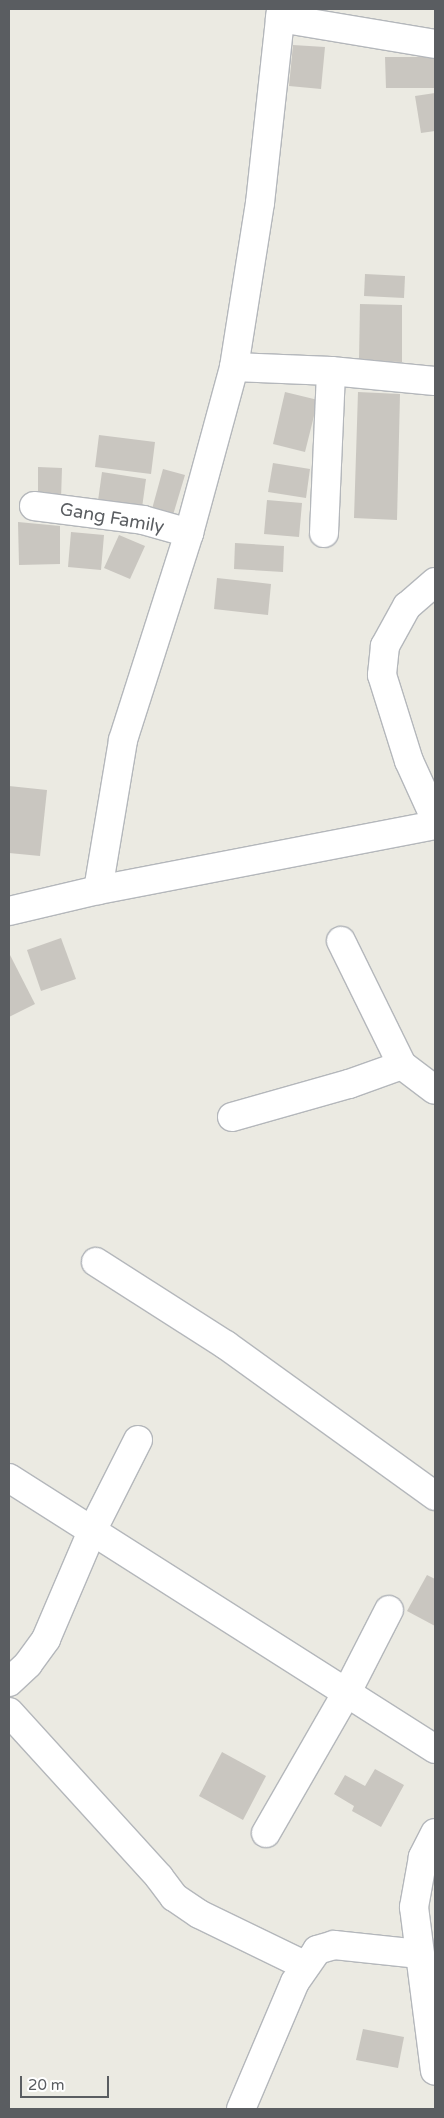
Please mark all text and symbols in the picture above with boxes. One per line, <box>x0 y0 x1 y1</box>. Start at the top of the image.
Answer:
street label: Gang Family <box>58 498 166 538</box>
scale bar <box>22 2066 111 2098</box>
text: 20 m <box>28 2076 65 2094</box>

